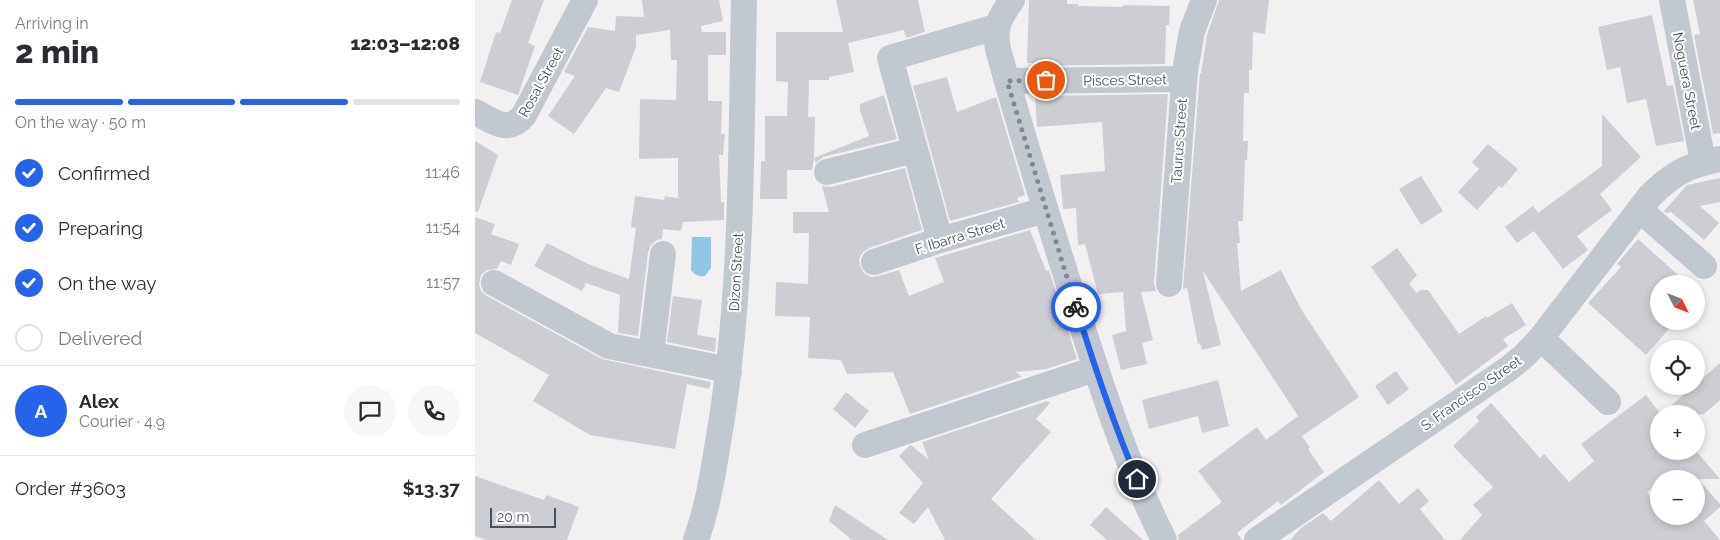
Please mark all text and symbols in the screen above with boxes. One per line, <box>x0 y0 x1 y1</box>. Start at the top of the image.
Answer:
text: Arriving in <box>15 14 89 33</box>
street label: Noguera Street <box>1670 31 1704 131</box>
text: 12:03–12:08 <box>351 32 460 54</box>
text: 2 min <box>15 33 99 70</box>
street label: Rosal Street <box>515 44 567 120</box>
pin <box>1025 59 1067 101</box>
icon: bag <box>1032 66 1060 94</box>
street label: Pisces Street <box>1083 71 1167 89</box>
street label: Taurus Street <box>1168 98 1190 184</box>
text: On the way · 50 m <box>15 113 146 132</box>
icon: check <box>15 159 43 187</box>
text: Confirmed <box>58 162 150 184</box>
text: 11:46 <box>425 163 460 182</box>
icon: check <box>15 214 43 242</box>
street label: F. Ibarra Street <box>913 215 1007 257</box>
text: Preparing <box>58 217 143 239</box>
text: 11:54 <box>426 218 460 237</box>
street label: Dizon Street <box>726 232 746 312</box>
icon: check <box>15 269 43 297</box>
text: On the way <box>58 272 157 294</box>
text: 11:57 <box>426 273 460 292</box>
north arrow <box>1650 275 1705 330</box>
map controls <box>1650 275 1705 525</box>
courier <box>1051 282 1101 332</box>
icon: bike <box>1062 293 1090 321</box>
text: Delivered <box>58 327 142 349</box>
button: locate <box>1650 340 1705 395</box>
street label: S. Francisco Street <box>1418 352 1525 434</box>
button: chat <box>344 385 396 437</box>
button: phone <box>408 385 460 437</box>
text: Alex <box>79 390 119 412</box>
text: A <box>35 400 47 422</box>
button: + <box>1650 405 1705 460</box>
text: Courier · 4.9 <box>79 412 165 431</box>
pin <box>1116 458 1158 500</box>
icon: home <box>1123 465 1151 493</box>
button: − <box>1650 470 1705 525</box>
text: Order #3603 <box>15 477 126 499</box>
text: $13.37 <box>402 477 460 499</box>
scale bar <box>490 505 556 528</box>
text: 20 m <box>497 509 529 525</box>

